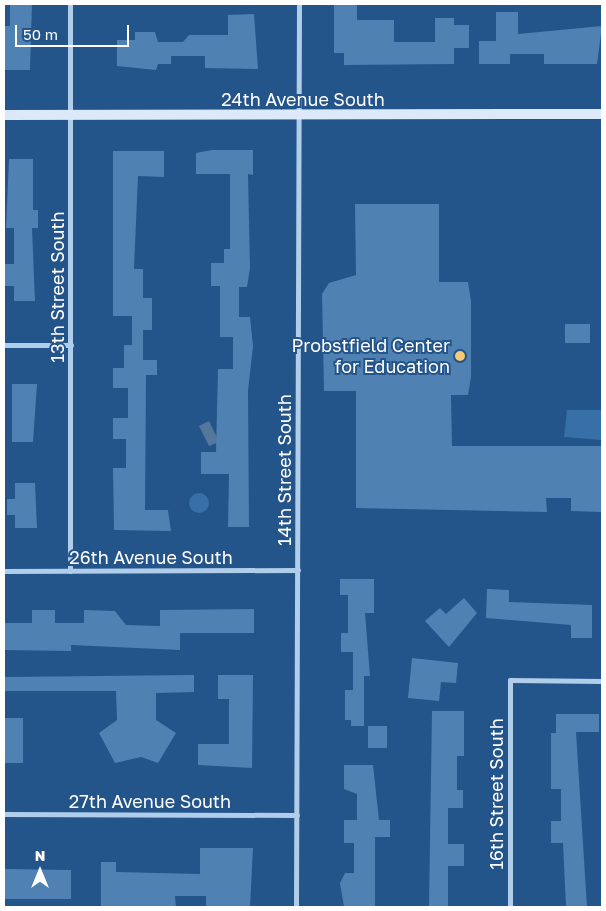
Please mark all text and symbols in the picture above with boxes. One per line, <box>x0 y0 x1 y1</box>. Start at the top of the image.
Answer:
scale bar <box>18 15 131 47</box>
text: 50 m <box>23 25 58 43</box>
street label: 24th Avenue South <box>221 88 385 110</box>
street label: 13th Street South <box>46 211 68 363</box>
place label: Probstfield Center for Education <box>292 335 450 378</box>
marker: Probstfield Center for Education <box>454 350 466 362</box>
street label: 14th Street South <box>273 394 295 546</box>
street label: 26th Avenue South <box>69 546 233 568</box>
street label: 16th Street South <box>485 718 507 870</box>
street label: 27th Avenue South <box>69 790 231 812</box>
north arrow <box>15 846 65 896</box>
text: N <box>35 847 45 864</box>

